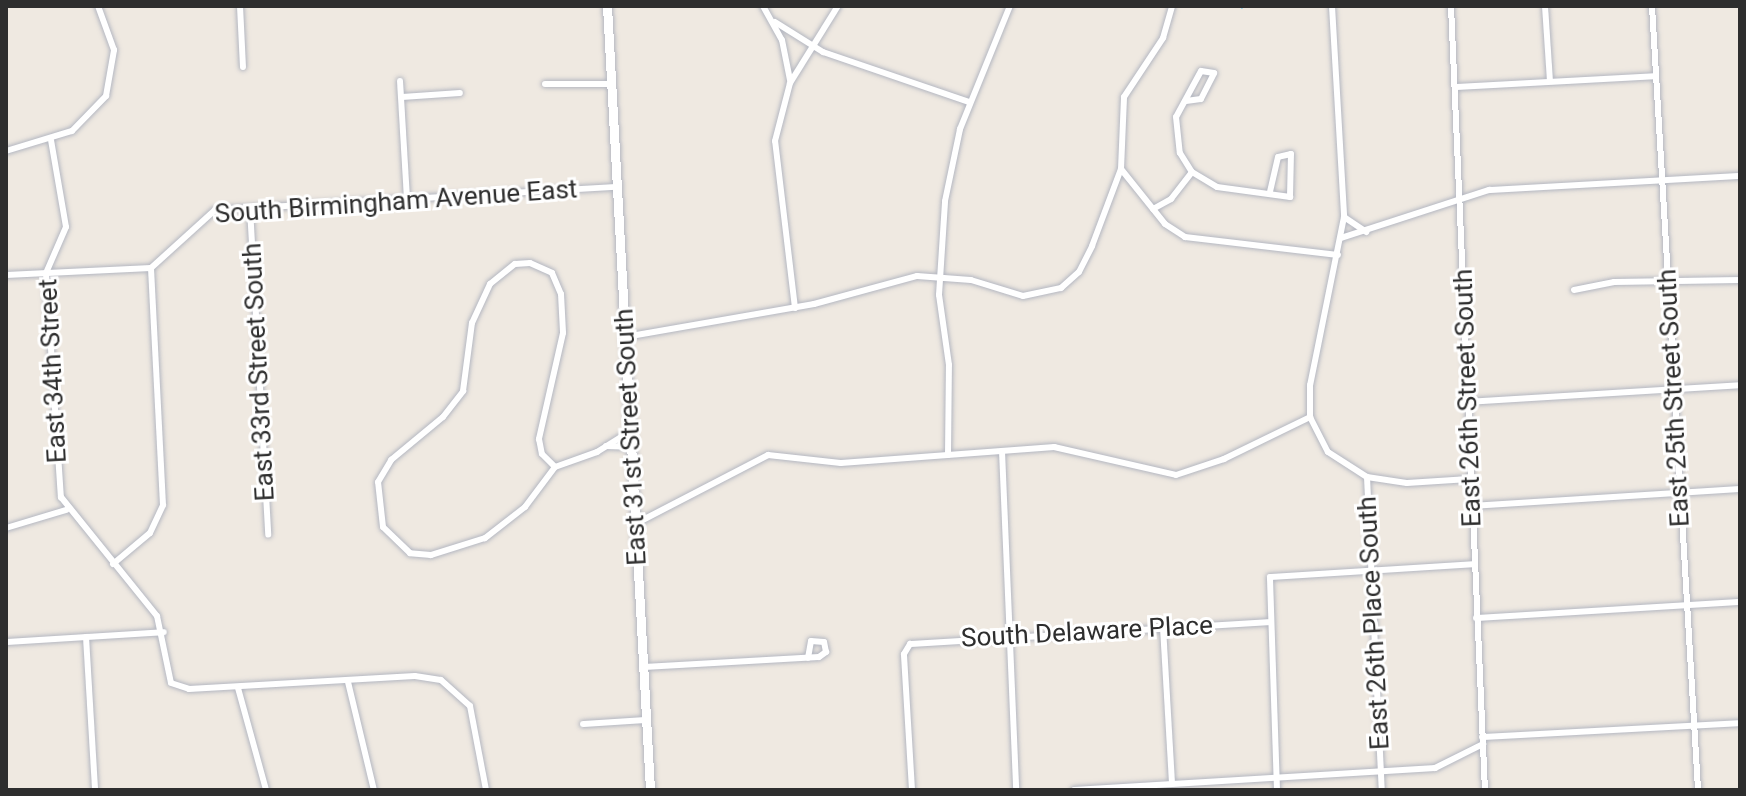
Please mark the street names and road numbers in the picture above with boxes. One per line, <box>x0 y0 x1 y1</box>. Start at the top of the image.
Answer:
street label: South Birmingham Avenue East <box>214 174 578 230</box>
street label: East 33rd Street South <box>237 242 281 502</box>
street label: East 26th Street South <box>1448 268 1488 528</box>
street label: East 25th Street South <box>1652 268 1696 528</box>
street label: East 34th Street <box>33 278 73 464</box>
street label: East 31st Street South <box>609 308 653 566</box>
street label: East 26th Place South <box>1352 495 1396 751</box>
street label: South Delaware Place <box>960 610 1214 654</box>

